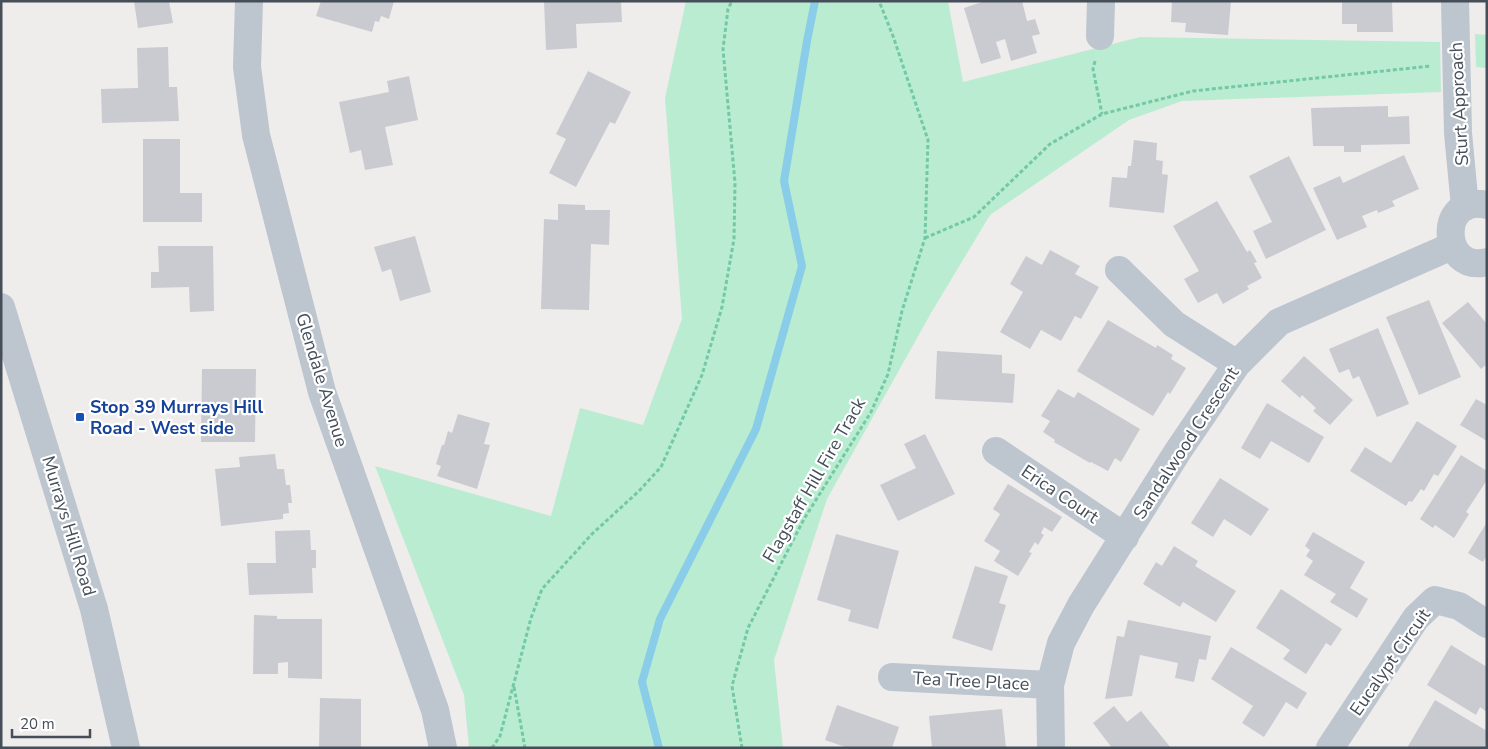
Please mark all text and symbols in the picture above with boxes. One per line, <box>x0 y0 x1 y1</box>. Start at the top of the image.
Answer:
street label: Sturt Approach <box>1444 42 1474 166</box>
street label: Glendale Avenue <box>290 310 354 450</box>
street label: Sandalwood Crescent <box>1128 362 1245 524</box>
street label: Flagstaff Hill Fire Track <box>757 392 871 567</box>
place label: Stop 39 Murrays Hill Road - West side <box>90 395 264 440</box>
marker: Stop 39 Murrays Hill Road - West side <box>74 411 86 423</box>
street label: Murrays Hill Road <box>36 453 102 599</box>
street label: Erica Court <box>1017 459 1104 529</box>
street label: Eucalypt Circuit <box>1344 603 1436 720</box>
street label: Tea Tree Place <box>912 666 1030 696</box>
scale bar <box>12 706 90 738</box>
text: 20 m <box>20 714 55 734</box>

